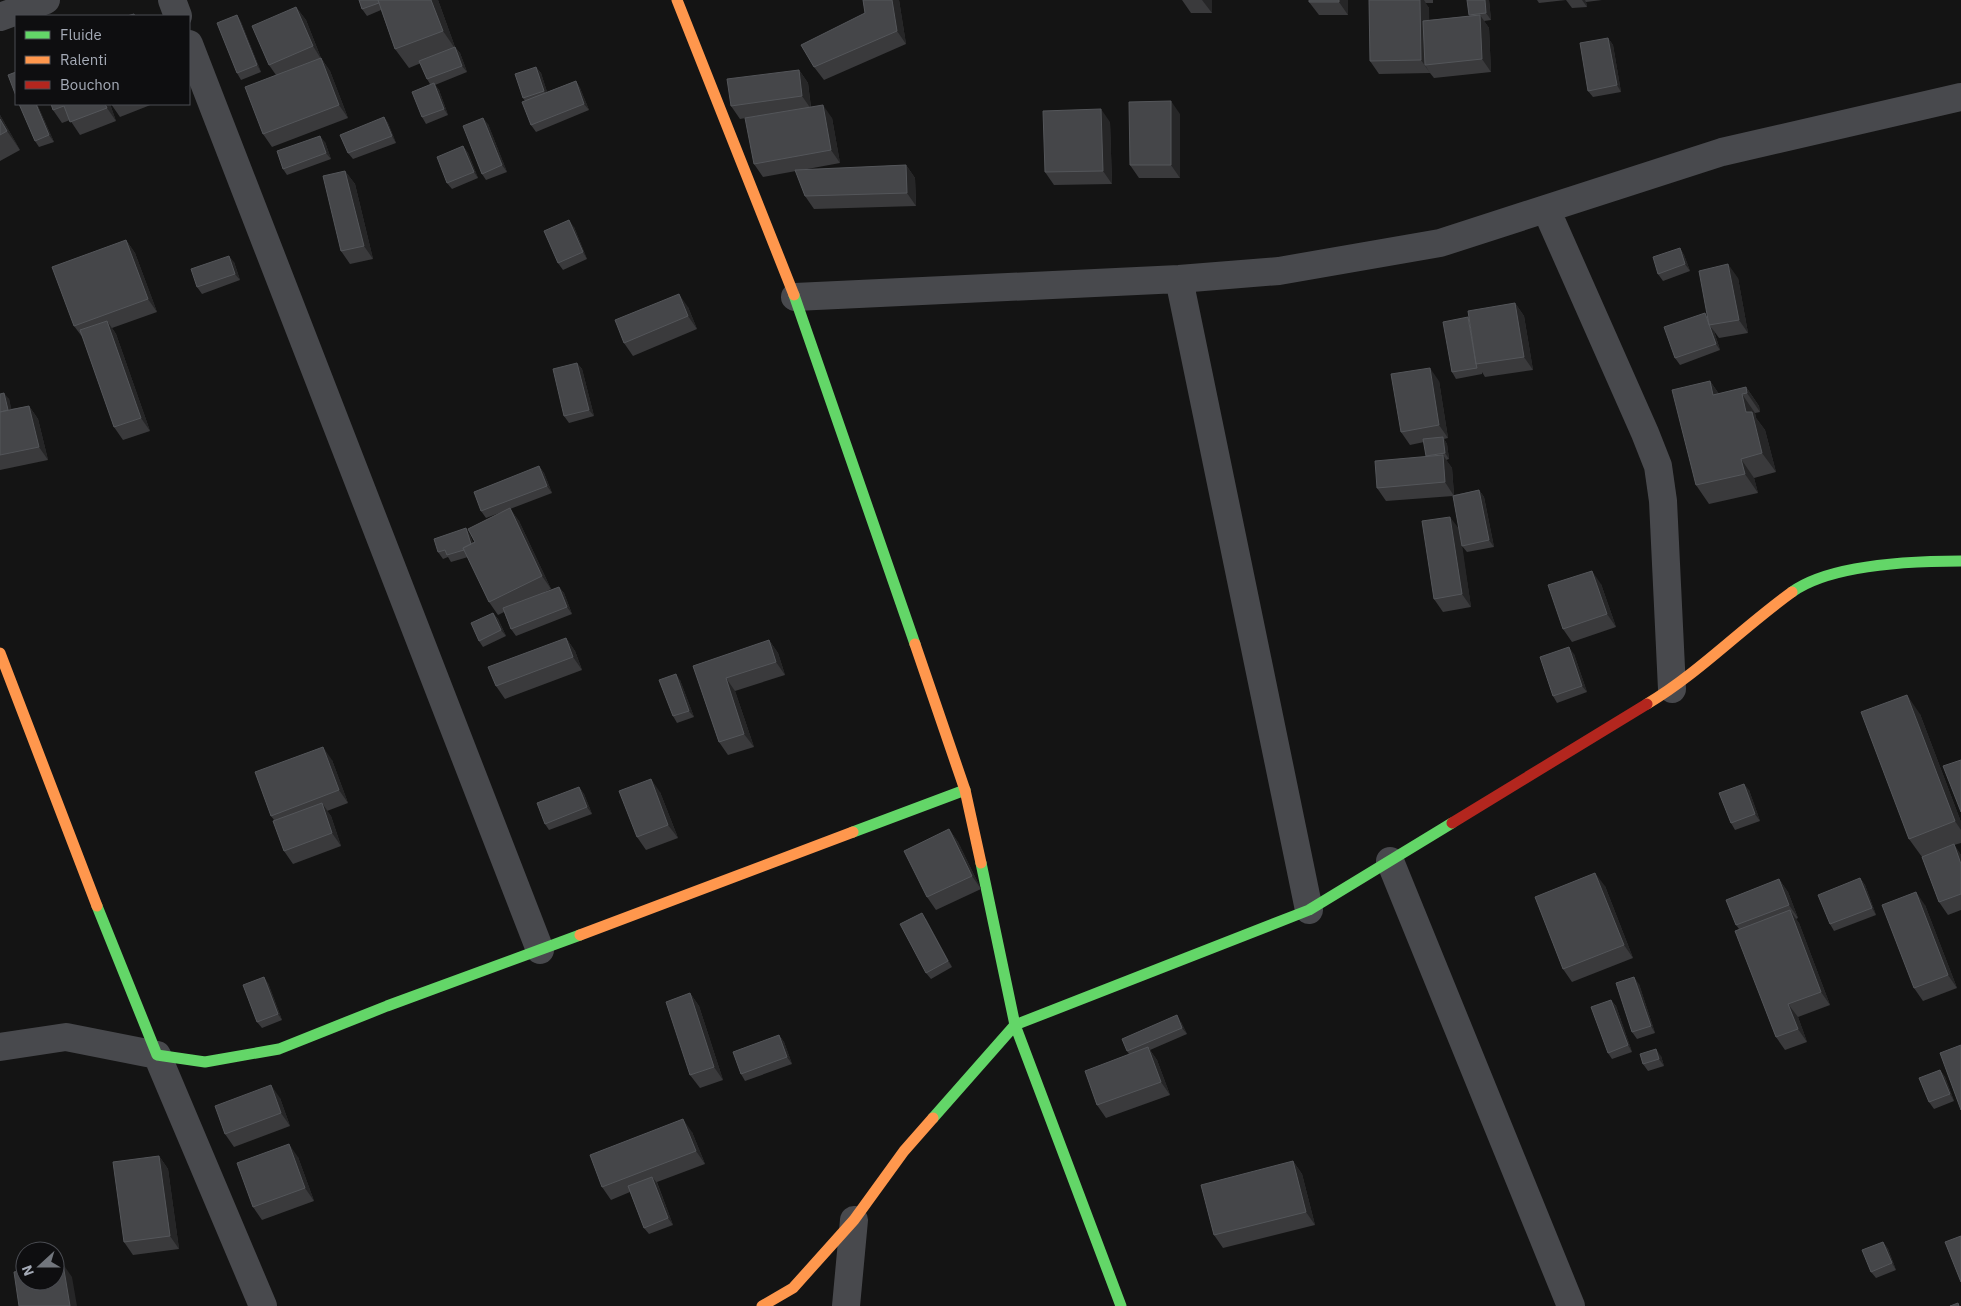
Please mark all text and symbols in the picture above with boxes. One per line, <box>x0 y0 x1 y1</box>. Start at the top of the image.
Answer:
legend <box>15 15 190 105</box>
text: Fluide <box>60 25 102 44</box>
text: Ralenti <box>60 50 107 69</box>
text: Bouchon <box>60 75 120 94</box>
north arrow <box>15 1241 65 1291</box>
text: N <box>18 1263 38 1279</box>

